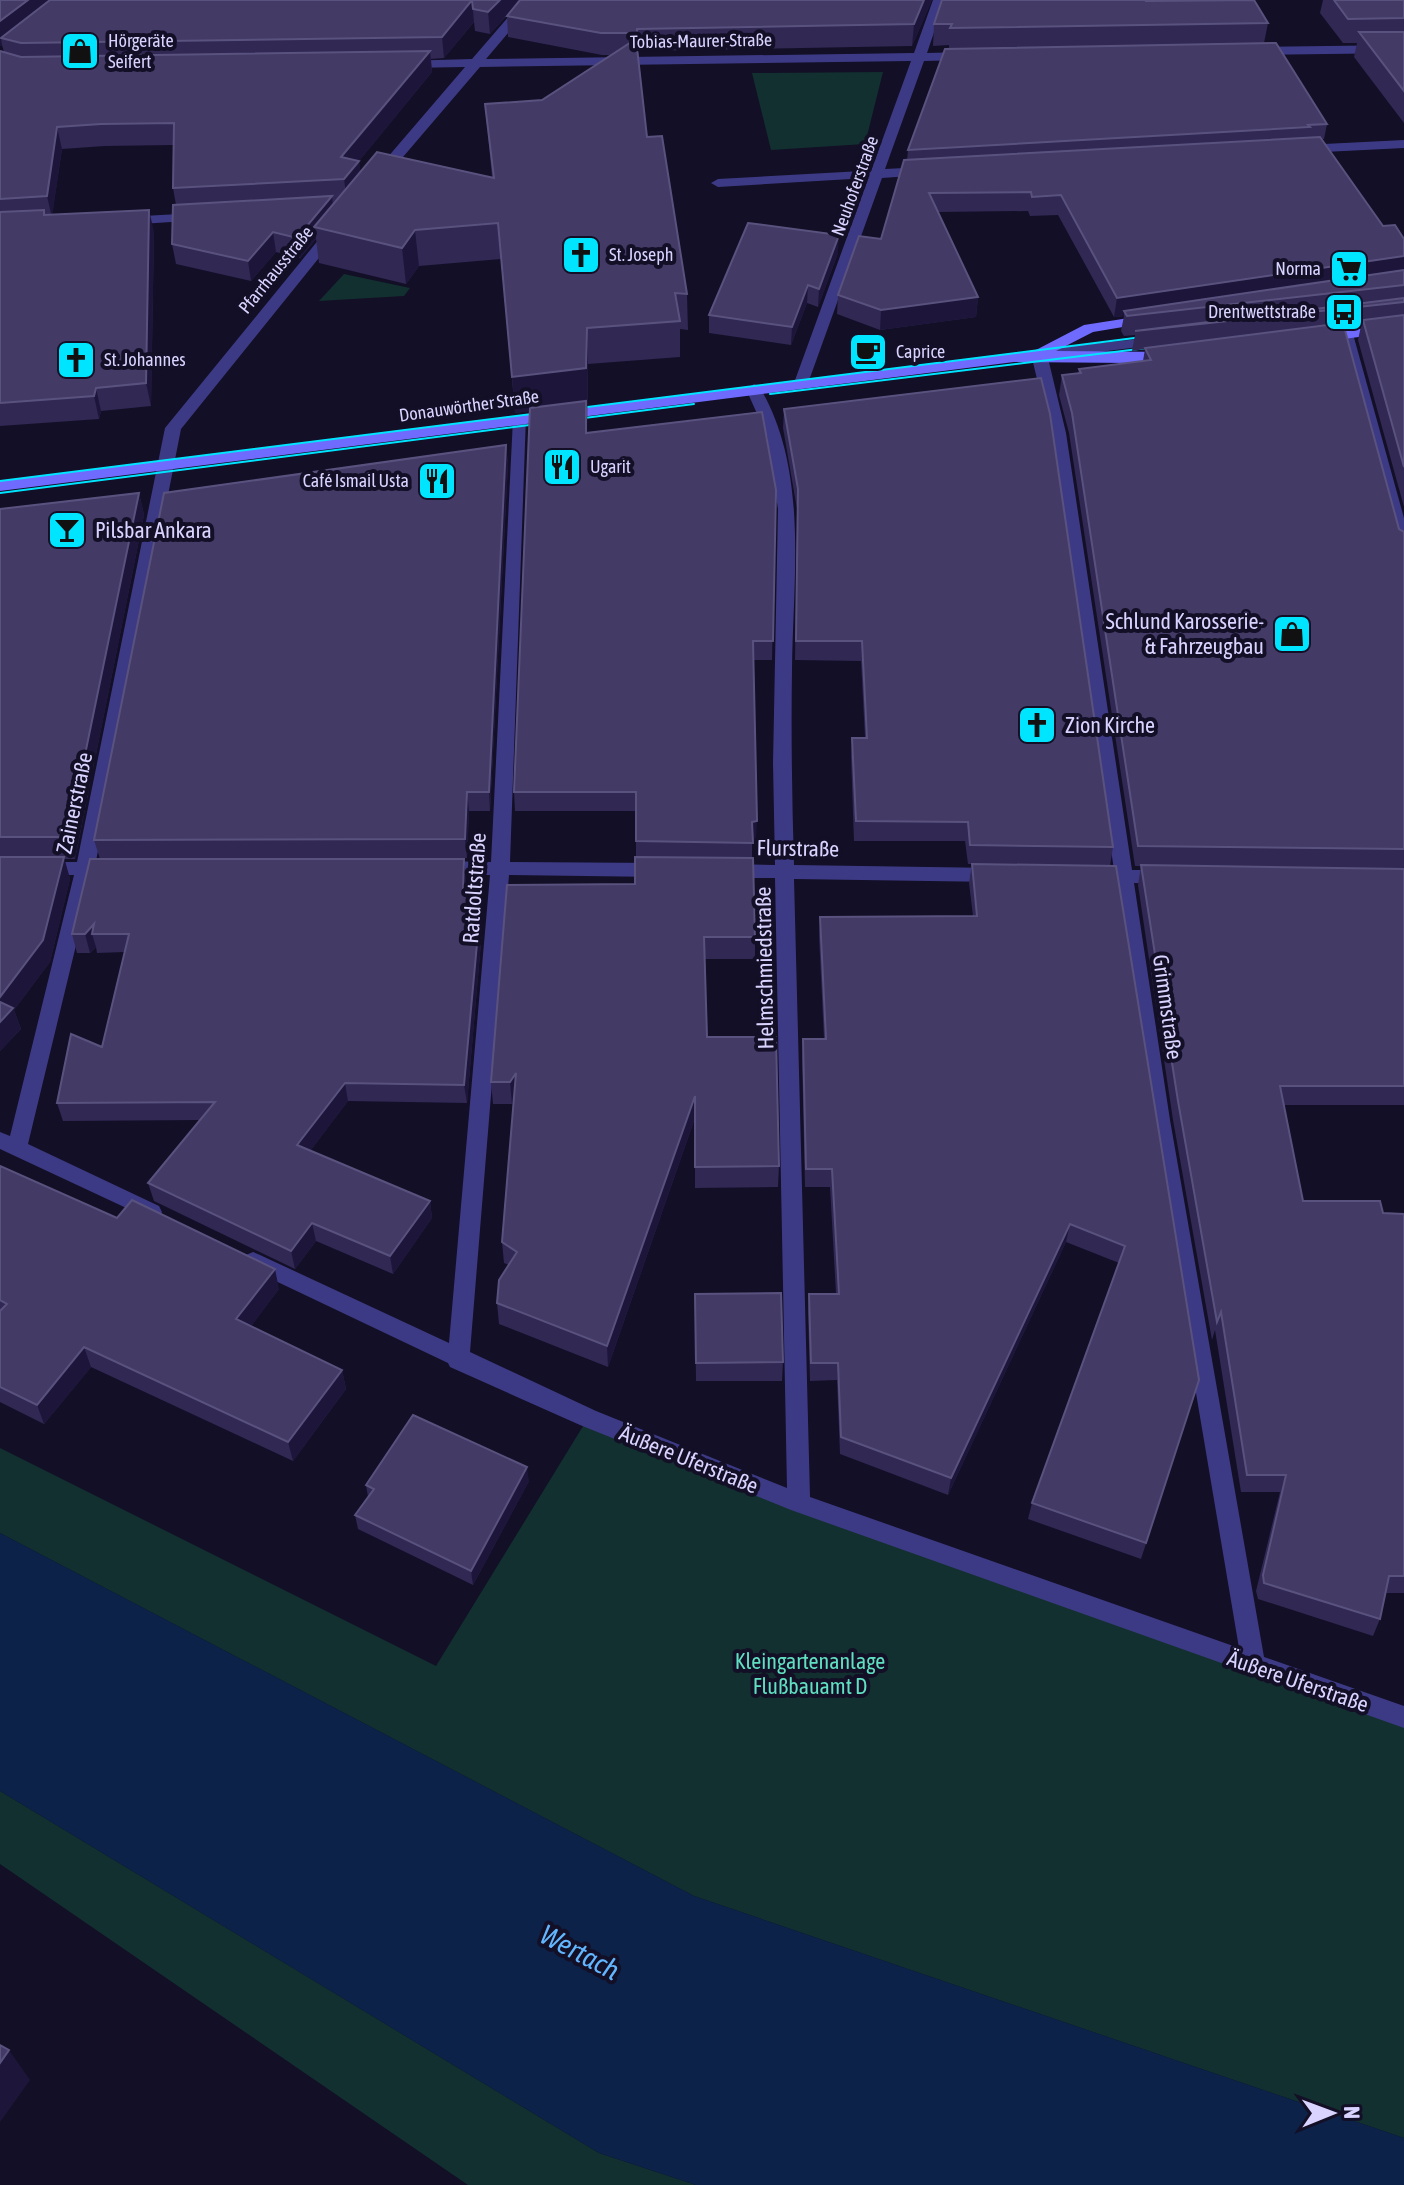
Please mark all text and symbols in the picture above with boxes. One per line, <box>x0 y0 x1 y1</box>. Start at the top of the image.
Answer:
street label: Tobias-Maurer-Straße <box>630 29 772 52</box>
shop icon: Hörgeräte Seifert <box>59 30 101 72</box>
place label: Hörgeräte Seifert <box>108 30 174 72</box>
street label: Neuhoferstraße <box>827 133 882 239</box>
street label: Pfarrhausstraße <box>234 222 317 318</box>
church icon: St. Joseph <box>560 234 602 276</box>
place label: St. Joseph <box>609 244 673 265</box>
supermarket icon: Norma <box>1328 248 1370 290</box>
place label: Norma <box>1275 258 1321 279</box>
bus stop icon: Drentwettstraße <box>1323 291 1365 333</box>
place label: Drentwettstraße <box>1208 301 1316 322</box>
cafe icon: Caprice <box>847 331 889 373</box>
church icon: St. Johannes <box>55 339 97 381</box>
place label: Caprice <box>896 341 945 362</box>
place label: St. Johannes <box>104 349 186 370</box>
street label: Donauwörther Straße <box>398 385 540 426</box>
restaurant icon: Ugarit <box>541 446 583 488</box>
place label: Ugarit <box>590 456 631 477</box>
restaurant icon: Café Ismail Usta <box>416 460 458 502</box>
place label: Café Ismail Usta <box>303 470 409 491</box>
bar icon: Pilsbar Ankara <box>46 509 88 551</box>
place label: Pilsbar Ankara <box>95 517 212 543</box>
place label: Schlund Karosserie- & Fahrzeugbau <box>1105 608 1264 659</box>
shop icon: Schlund Karosserie- & Fahrzeugbau <box>1271 613 1313 655</box>
church icon: Zion Kirche <box>1016 704 1058 746</box>
place label: Zion Kirche <box>1065 712 1155 738</box>
street label: Zainerstraße <box>51 750 97 856</box>
street label: Ratdoltstraße <box>457 832 491 944</box>
street label: Flurstraße <box>757 834 839 862</box>
street label: Helmschmiedstraße <box>750 886 778 1050</box>
street label: Grimmstraße <box>1148 953 1188 1061</box>
street label: Äußere Uferstraße <box>616 1419 762 1499</box>
street label: Äußere Uferstraße <box>1224 1645 1372 1717</box>
park label: Kleingartenanlage Flußbauamt D <box>735 1648 885 1699</box>
water label: Wertach <box>535 1918 625 1986</box>
north arrow <box>1292 2073 1372 2153</box>
text: N <box>1339 2106 1365 2119</box>

